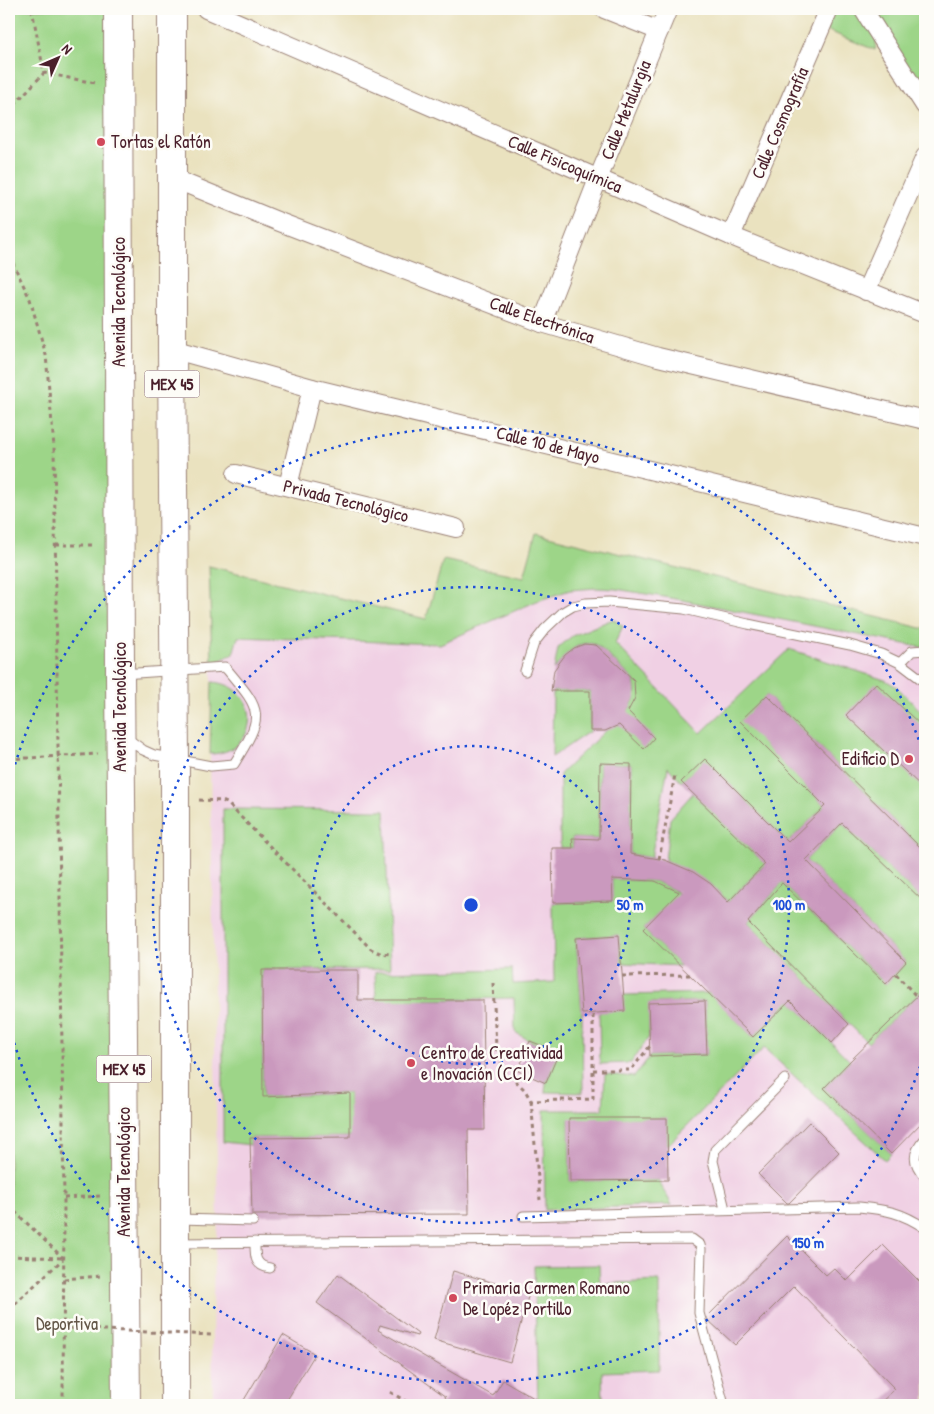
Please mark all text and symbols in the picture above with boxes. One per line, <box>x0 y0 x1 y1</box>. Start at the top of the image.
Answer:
north arrow <box>32 32 82 82</box>
text: N <box>58 39 77 58</box>
street label: Calle Metalurgia <box>594 56 657 163</box>
street label: Calle Cosmografía <box>745 63 814 182</box>
street label: Calle Fisicoquímica <box>504 128 626 199</box>
place label: Tortas el Ratón <box>111 129 211 154</box>
marker: Tortas el Ratón <box>95 136 107 148</box>
street label: Avenida Tecnológico <box>106 237 131 367</box>
street label: Calle Electrónica <box>486 290 598 349</box>
road number: MEX 45 <box>144 370 200 398</box>
street label: Calle 10 de Mayo <box>494 420 602 469</box>
street label: Privada Tecnológico <box>281 473 411 528</box>
street label: Avenida Tecnológico <box>107 642 132 772</box>
place label: Edificio D <box>842 746 899 771</box>
marker: Edificio D <box>903 753 915 765</box>
text: 50 m <box>617 894 643 915</box>
text: 100 m <box>773 894 805 915</box>
centre of rings <box>462 896 480 914</box>
place label: Centro de Creatividad e Inovación (CCI) <box>421 1040 563 1086</box>
road number: MEX 45 <box>96 1056 152 1082</box>
marker: Centro de Creatividad e Inovación (CCI) <box>405 1057 417 1069</box>
street label: Avenida Tecnológico <box>111 1107 136 1237</box>
text: 150 m <box>792 1232 824 1253</box>
place label: Primaria Carmen Romano De Lopéz Portillo <box>463 1275 630 1321</box>
marker: Primaria Carmen Romano De Lopéz Portillo <box>447 1292 459 1304</box>
park label: Deportiva <box>36 1311 98 1336</box>

